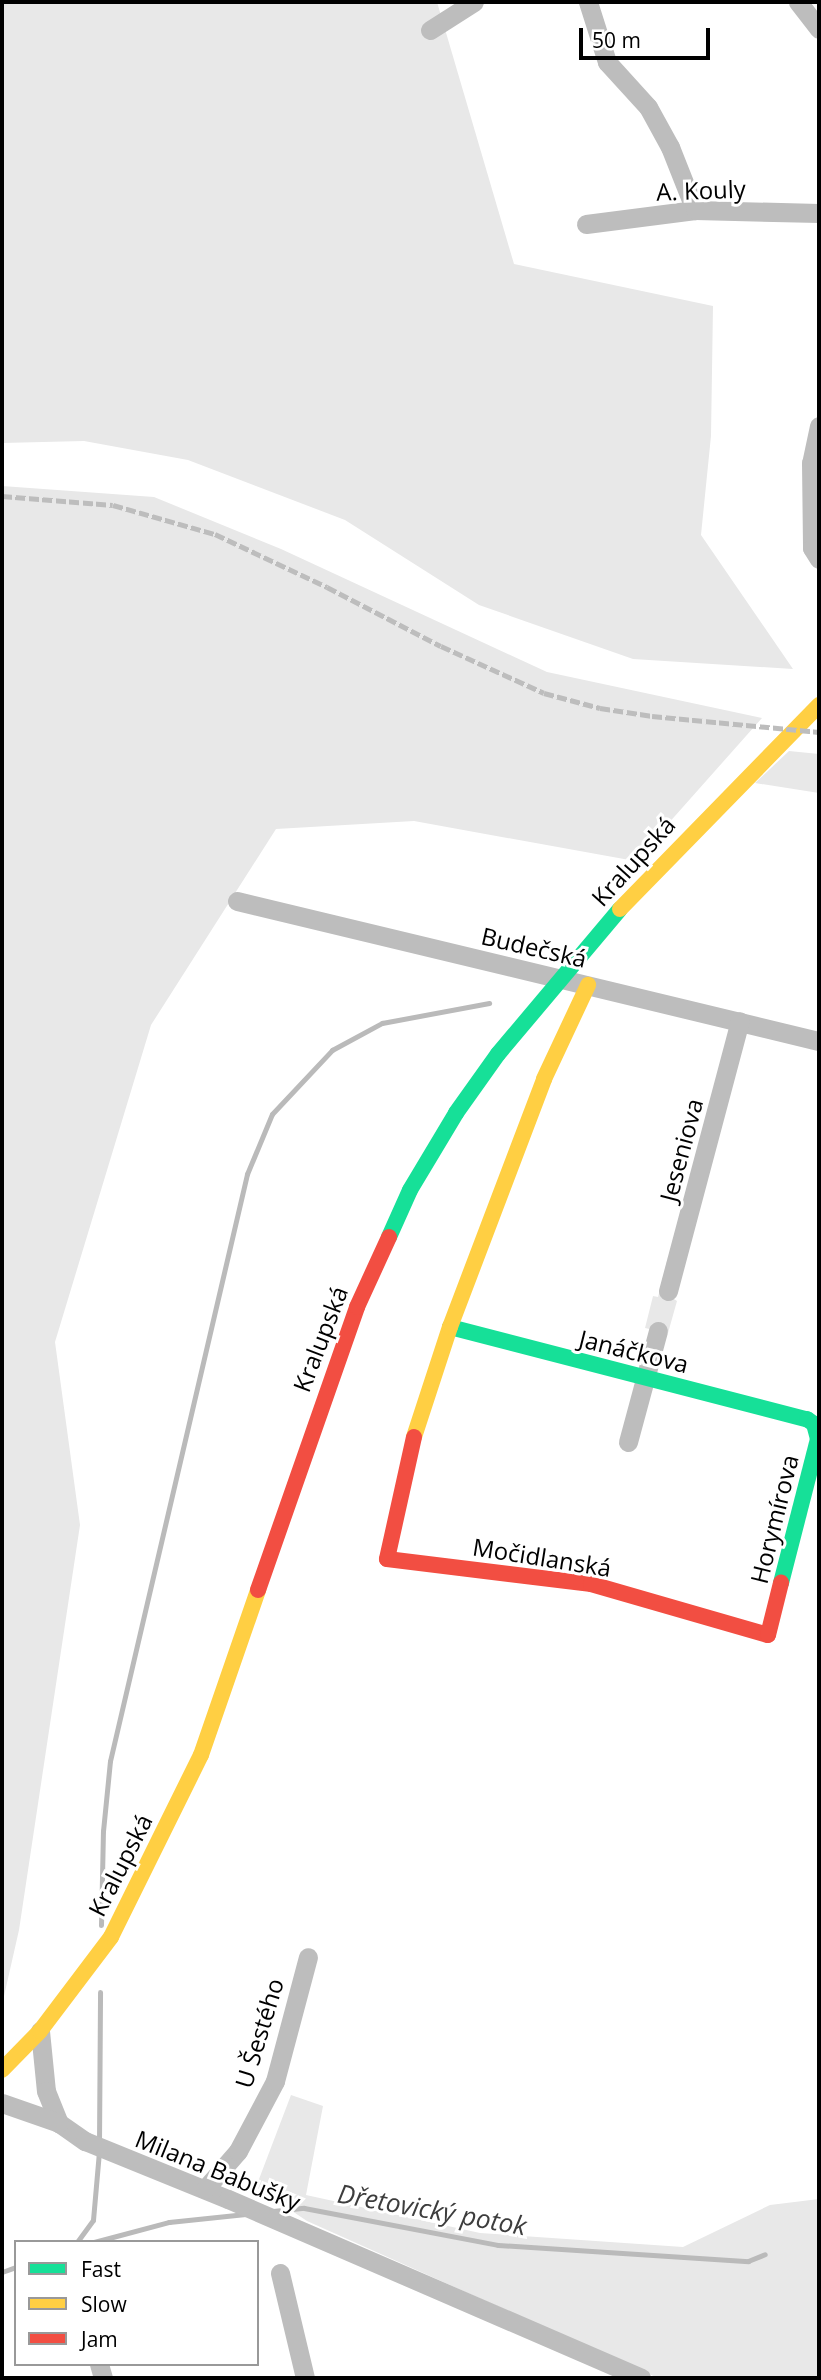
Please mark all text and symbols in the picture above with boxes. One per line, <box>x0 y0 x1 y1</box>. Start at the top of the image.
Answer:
scale bar <box>583 14 714 58</box>
text: 50 m <box>592 26 641 54</box>
street label: A. Kouly <box>656 174 746 206</box>
street label: Kralupská <box>585 810 681 912</box>
street label: Budečská <box>479 921 589 973</box>
street label: Jeseniova <box>653 1095 709 1205</box>
street label: Kralupská <box>287 1282 353 1396</box>
street label: Janáčkova <box>576 1324 692 1378</box>
street label: Horymírova <box>744 1452 804 1586</box>
street label: Močidlanská <box>471 1532 613 1582</box>
street label: Kralupská <box>82 1809 158 1921</box>
street label: U Šestého <box>229 1975 289 2091</box>
street label: Milana Babušky <box>131 2124 305 2216</box>
water label: Dřetovický potok <box>335 2178 529 2242</box>
legend <box>14 2240 259 2366</box>
text: Fast <box>81 2255 121 2283</box>
text: Slow <box>81 2290 127 2318</box>
text: Jam <box>81 2325 118 2353</box>

